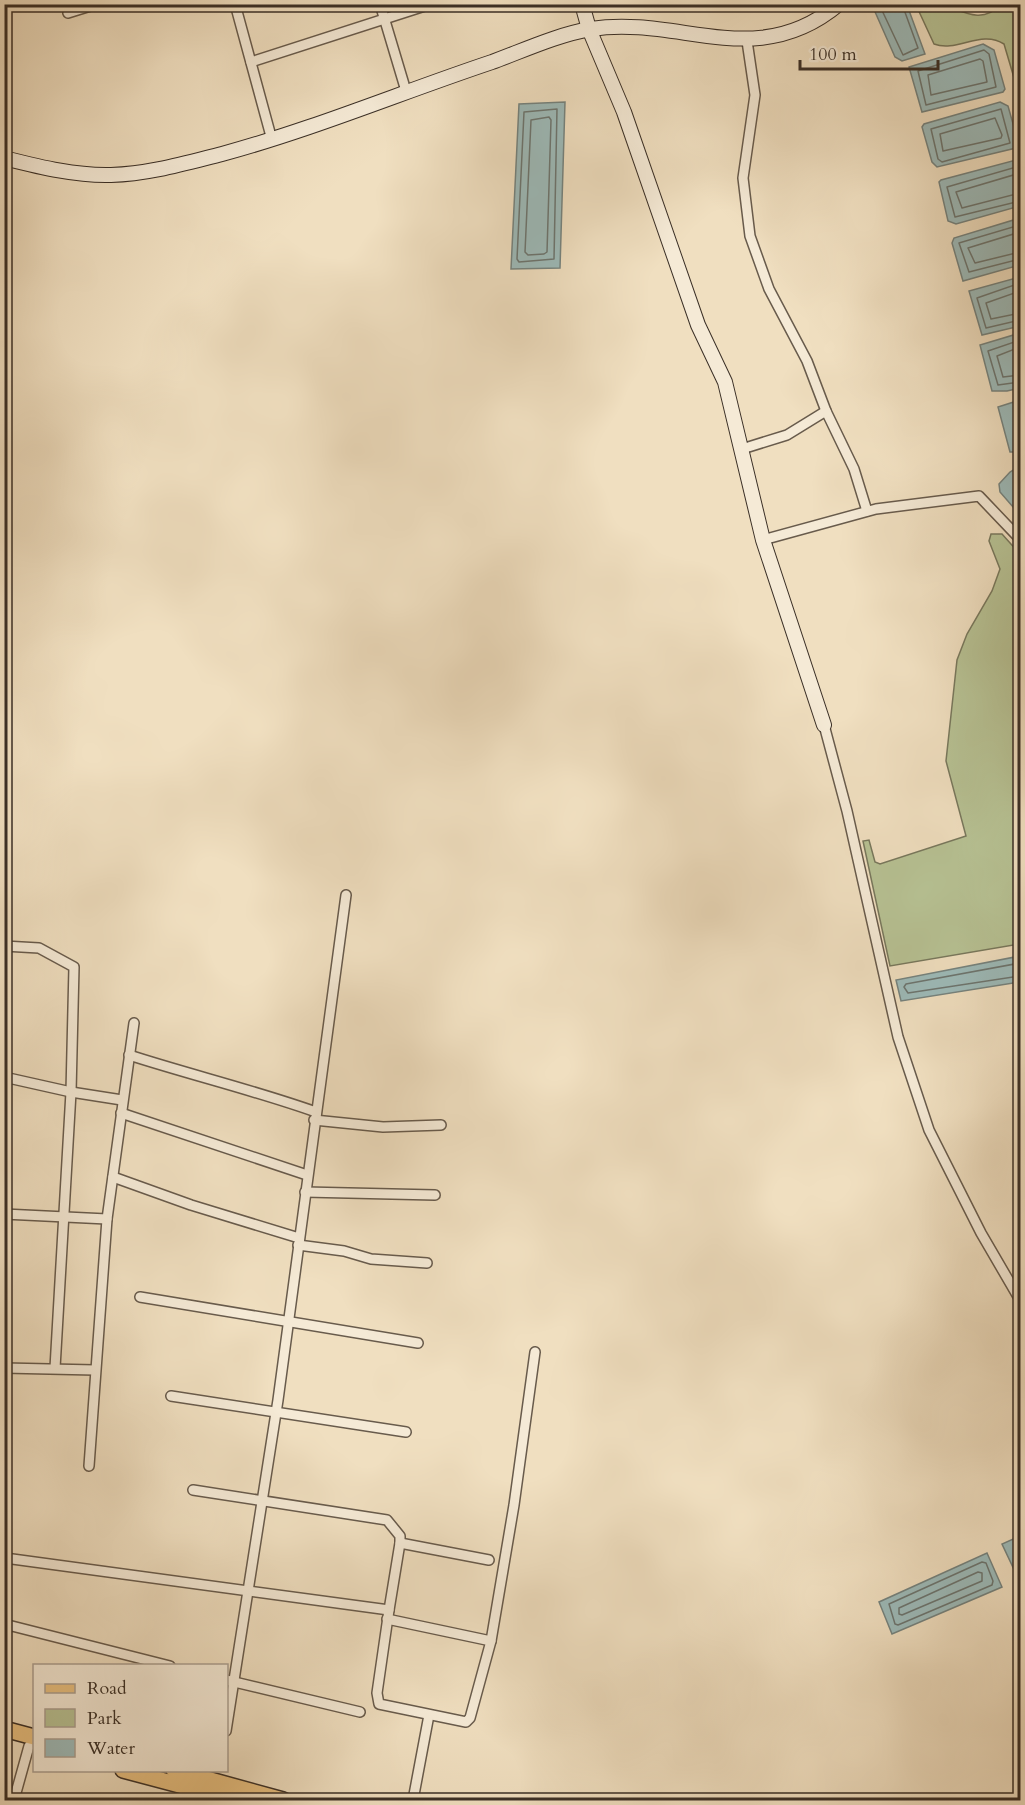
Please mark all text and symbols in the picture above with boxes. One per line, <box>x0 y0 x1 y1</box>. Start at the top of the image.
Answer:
scale bar <box>800 33 938 71</box>
text: 100 m <box>809 42 857 67</box>
legend <box>33 1664 228 1772</box>
text: Road <box>87 1676 127 1701</box>
text: Park <box>87 1706 122 1731</box>
text: Water <box>86 1736 136 1761</box>

